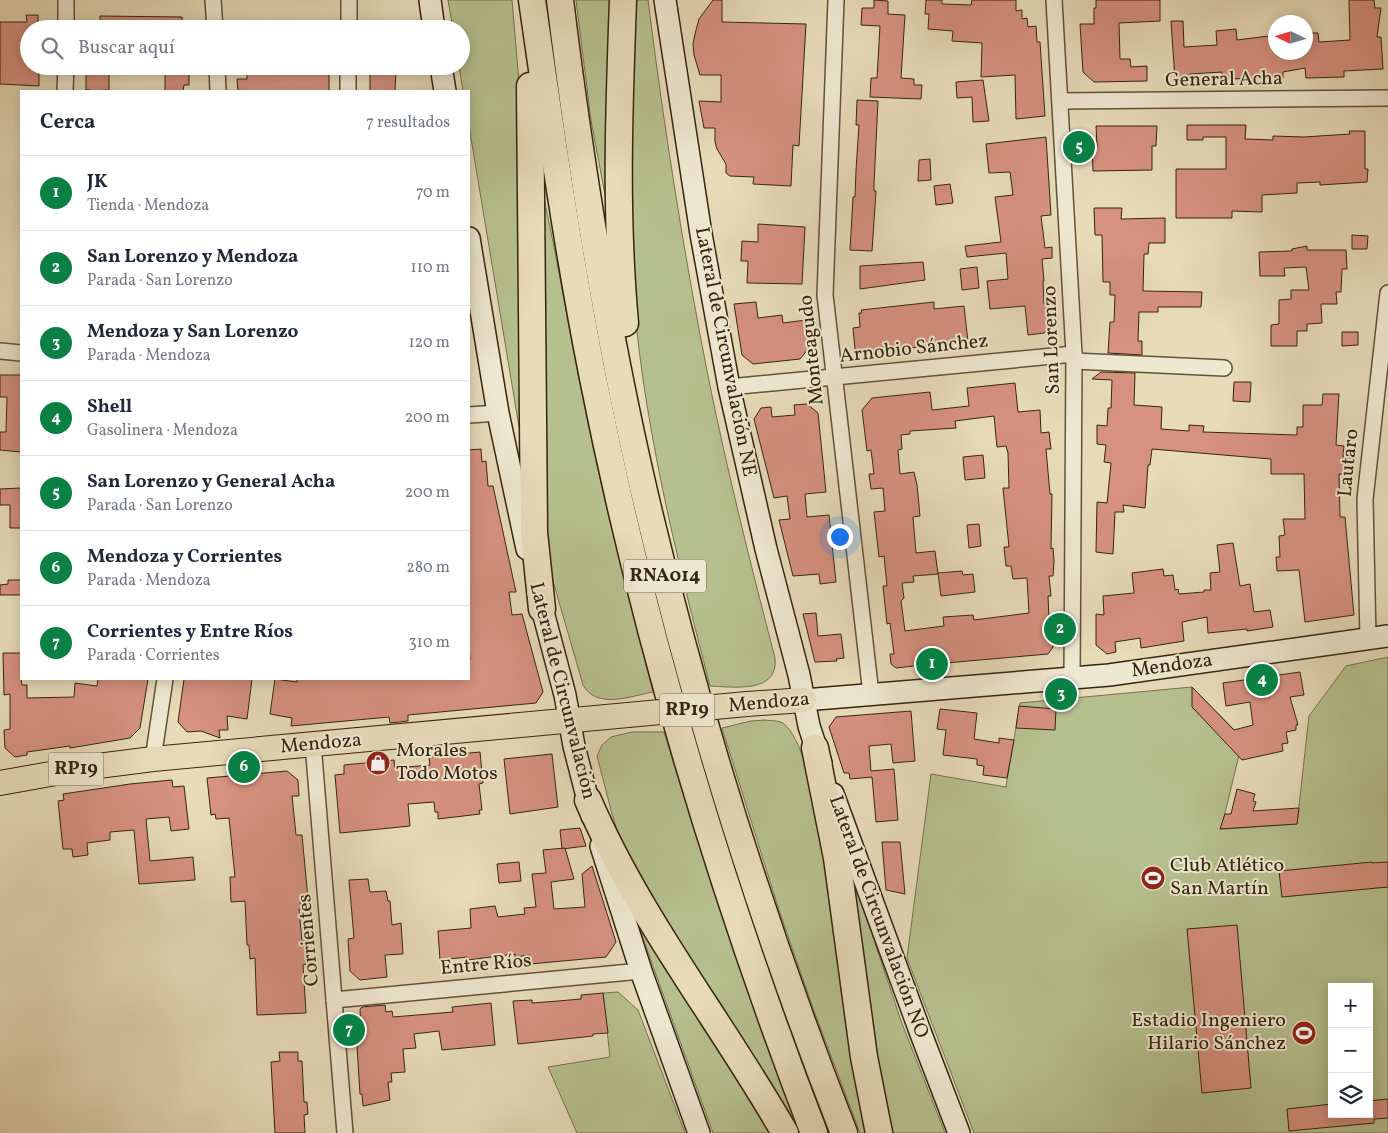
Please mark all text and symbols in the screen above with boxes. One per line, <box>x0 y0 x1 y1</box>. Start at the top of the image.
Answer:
north arrow <box>1268 15 1313 60</box>
search box <box>20 20 470 75</box>
icon: search <box>38 34 66 62</box>
text: Buscar aquí <box>78 35 175 61</box>
street label: General Acha <box>1165 65 1283 95</box>
text: Cerca <box>40 108 95 137</box>
text: 7 resultados <box>366 112 450 134</box>
pin: 5 <box>1063 128 1095 166</box>
text: JK <box>87 169 108 195</box>
text: 1 <box>53 182 59 204</box>
text: 70 m <box>416 182 450 204</box>
text: Tienda · Mendoza <box>87 195 209 217</box>
street label: Lateral de Circunvalación NE <box>687 225 763 479</box>
text: San Lorenzo y Mendoza <box>87 244 299 270</box>
text: 2 <box>52 257 60 279</box>
text: 110 m <box>411 257 450 279</box>
text: Parada · San Lorenzo <box>87 270 233 292</box>
street label: San Lorenzo <box>1036 285 1068 395</box>
street label: Monteagudo <box>792 294 832 406</box>
text: Mendoza y San Lorenzo <box>87 319 299 345</box>
street label: Arnobio Sánchez <box>838 327 990 371</box>
text: 3 <box>52 332 60 354</box>
text: 120 m <box>408 332 450 354</box>
text: Parada · Mendoza <box>87 345 211 367</box>
text: Shell <box>87 394 132 420</box>
text: 4 <box>51 407 61 429</box>
text: 200 m <box>405 407 450 429</box>
text: Gasolinera · Mendoza <box>87 420 238 442</box>
street label: Lautaro <box>1331 427 1367 499</box>
text: San Lorenzo y General Acha <box>87 469 335 495</box>
text: 5 <box>52 482 60 504</box>
text: 200 m <box>405 482 450 504</box>
text: Parada · San Lorenzo <box>87 495 233 517</box>
your location <box>827 524 853 550</box>
text: Mendoza y Corrientes <box>87 544 282 570</box>
text: 6 <box>52 557 60 579</box>
text: 280 m <box>406 557 450 579</box>
road number: RNA014 <box>624 560 706 592</box>
text: Parada · Mendoza <box>87 570 211 592</box>
street label: Lateral de Circunvalación <box>521 579 603 803</box>
pin: 2 <box>1044 610 1076 648</box>
text: Corrientes y Entre Ríos <box>87 619 293 645</box>
text: 7 <box>52 632 60 654</box>
text: 310 m <box>409 632 450 654</box>
text: Parada · Corrientes <box>87 645 220 667</box>
pin: 1 <box>916 645 948 683</box>
street label: Mendoza <box>1130 646 1214 686</box>
pin: 4 <box>1246 661 1278 699</box>
pin: 3 <box>1045 675 1077 713</box>
street label: Mendoza <box>727 685 811 721</box>
road number: RP19 <box>660 694 714 726</box>
street label: Mendoza <box>279 726 363 762</box>
place label: Morales Todo Motos <box>396 737 498 788</box>
pin: 6 <box>228 748 260 786</box>
shop icon: Morales Todo Motos <box>365 750 391 776</box>
road number: RP19 <box>48 752 104 786</box>
street label: Lateral de Circunvalación NO <box>821 792 935 1042</box>
place label: Club Atlético San Martín <box>1170 852 1284 903</box>
sports icon: Club Atlético San Martín <box>1140 865 1166 891</box>
street label: Corrientes <box>291 893 327 987</box>
street label: Entre Ríos <box>439 947 533 983</box>
map controls <box>1328 983 1373 1118</box>
button: + <box>1328 983 1373 1028</box>
place label: Estadio Ingeniero Hilario Sánchez <box>1131 1007 1286 1058</box>
pin: 7 <box>333 1011 365 1049</box>
sports icon: Estadio Ingeniero Hilario Sánchez <box>1291 1020 1317 1046</box>
button: − <box>1328 1028 1373 1073</box>
button: layers <box>1328 1073 1373 1118</box>

